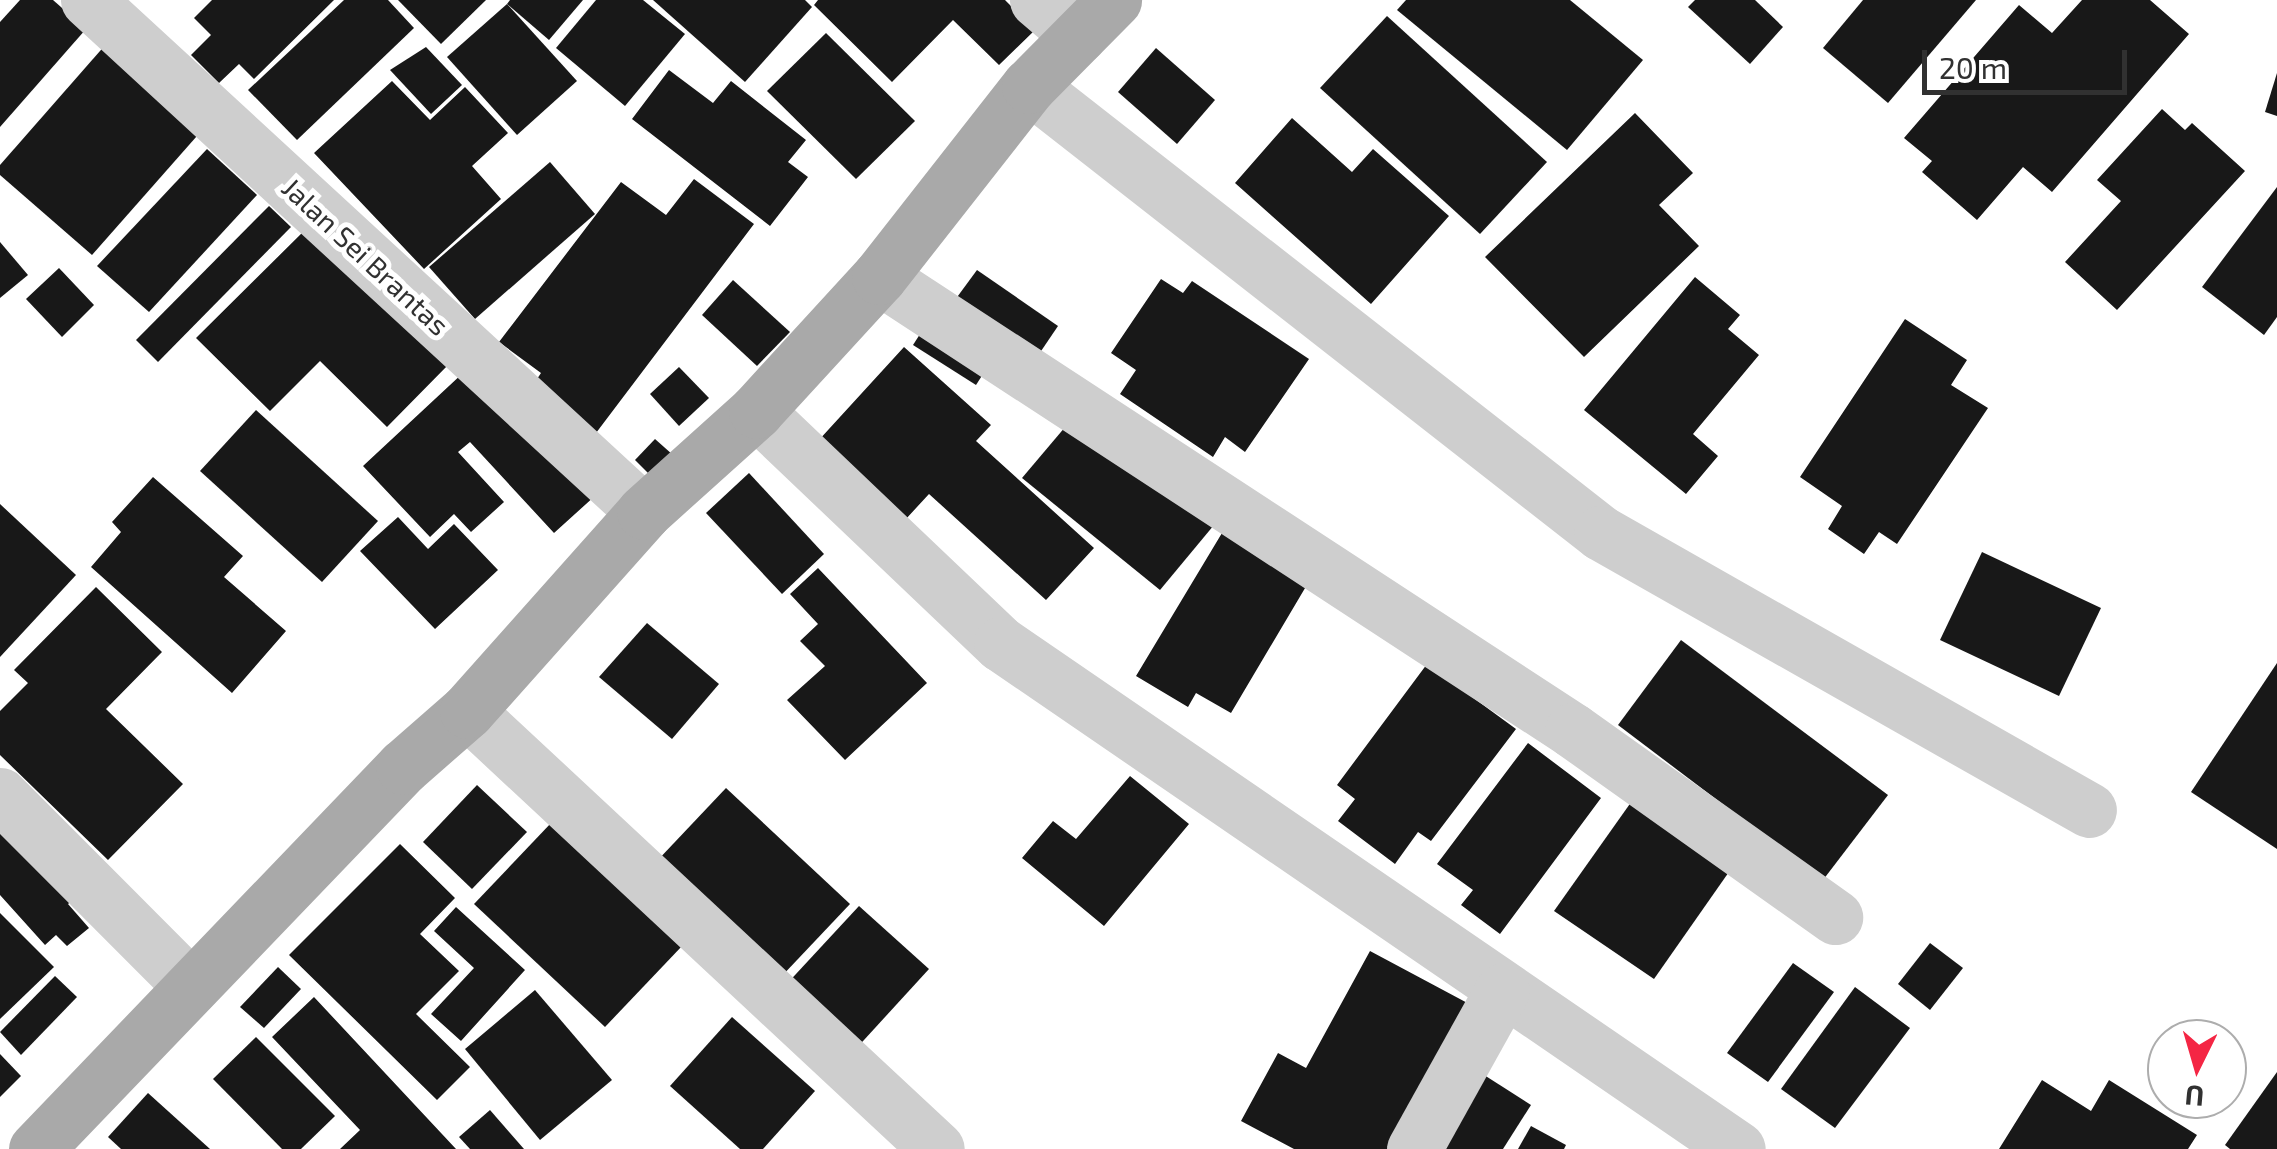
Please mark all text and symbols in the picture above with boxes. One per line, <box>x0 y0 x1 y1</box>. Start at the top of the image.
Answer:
scale bar <box>1927 30 2132 92</box>
text: 20 m <box>1939 49 2007 85</box>
street label: Jalan Sei Brantas <box>276 170 456 342</box>
north arrow <box>2147 1019 2247 1119</box>
text: U <box>2184 1079 2206 1115</box>

